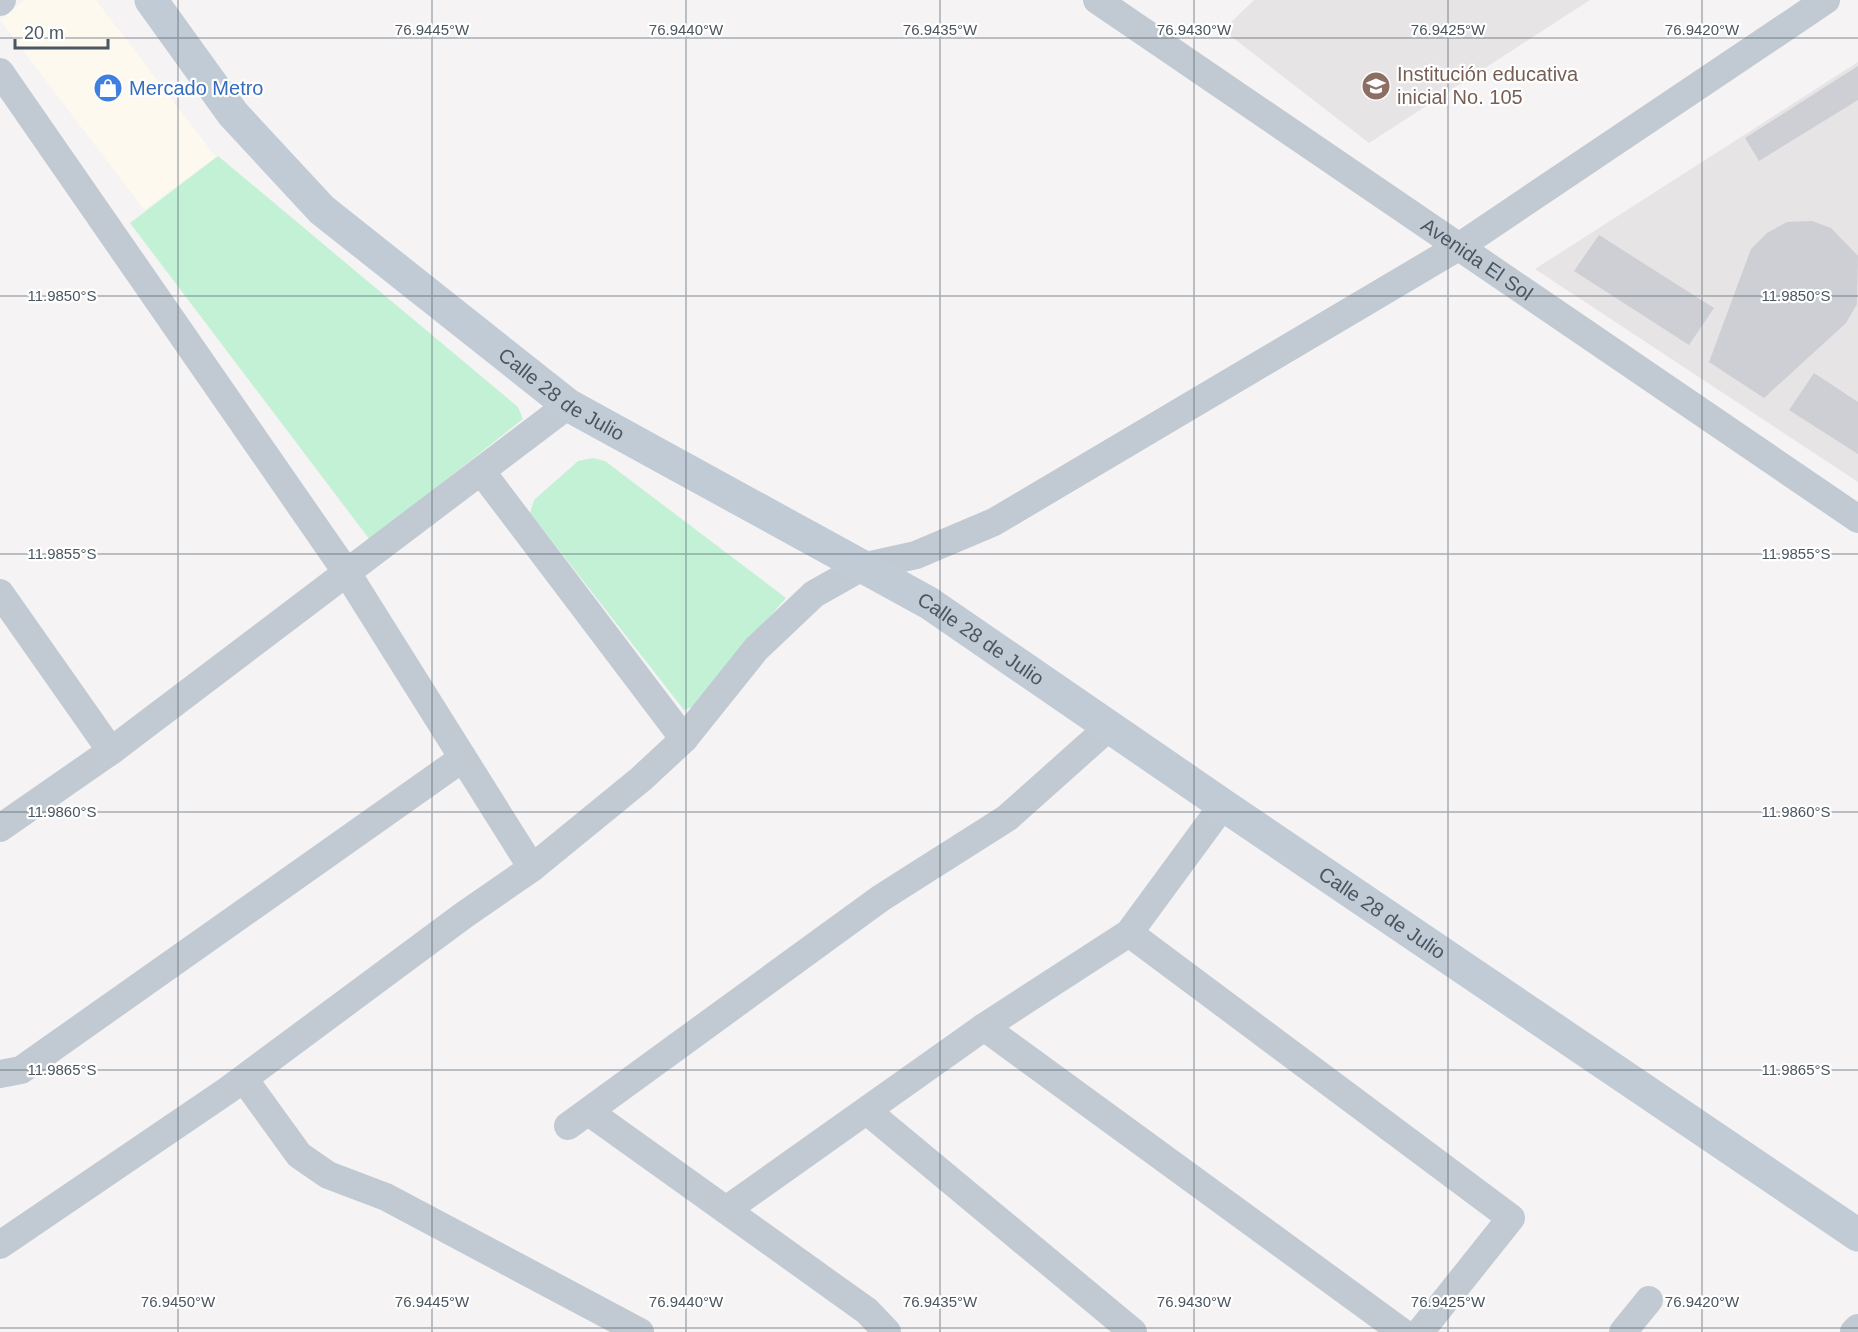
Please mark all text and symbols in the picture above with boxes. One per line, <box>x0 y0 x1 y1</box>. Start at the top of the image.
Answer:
scale bar <box>15 12 108 50</box>
text: 76.9445°W <box>395 21 470 38</box>
text: 76.9440°W <box>649 21 724 38</box>
text: 76.9435°W <box>903 21 978 38</box>
text: 76.9430°W <box>1157 21 1232 38</box>
text: 76.9425°W <box>1411 21 1486 38</box>
text: 76.9420°W <box>1665 21 1740 38</box>
text: 20 m <box>24 23 64 43</box>
place label: Institución educativa inicial No. 105 <box>1397 63 1579 108</box>
school or university icon: Institución educativa inicial No. 105 <box>1360 70 1392 102</box>
shop icon: Mercado Metro <box>92 72 124 104</box>
place label: Mercado Metro <box>129 77 264 99</box>
street label: Avenida El Sol <box>1417 214 1537 305</box>
text: 11.9850°S <box>27 287 97 304</box>
text: 11.9850°S <box>1761 287 1831 304</box>
street label: Calle 28 de Julio <box>494 343 628 445</box>
text: 11.9855°S <box>27 545 97 562</box>
text: 11.9855°S <box>1761 545 1831 562</box>
street label: Calle 28 de Julio <box>914 588 1048 690</box>
text: 11.9860°S <box>27 803 97 820</box>
text: 11.9860°S <box>1761 803 1831 820</box>
street label: Calle 28 de Julio <box>1315 862 1450 963</box>
text: 11.9865°S <box>27 1061 97 1078</box>
text: 11.9865°S <box>1761 1061 1831 1078</box>
text: 76.9450°W <box>141 1293 216 1310</box>
text: 76.9445°W <box>395 1293 470 1310</box>
text: 76.9440°W <box>649 1293 724 1310</box>
text: 76.9435°W <box>903 1293 978 1310</box>
text: 76.9430°W <box>1157 1293 1232 1310</box>
text: 76.9425°W <box>1411 1293 1486 1310</box>
text: 76.9420°W <box>1665 1293 1740 1310</box>

